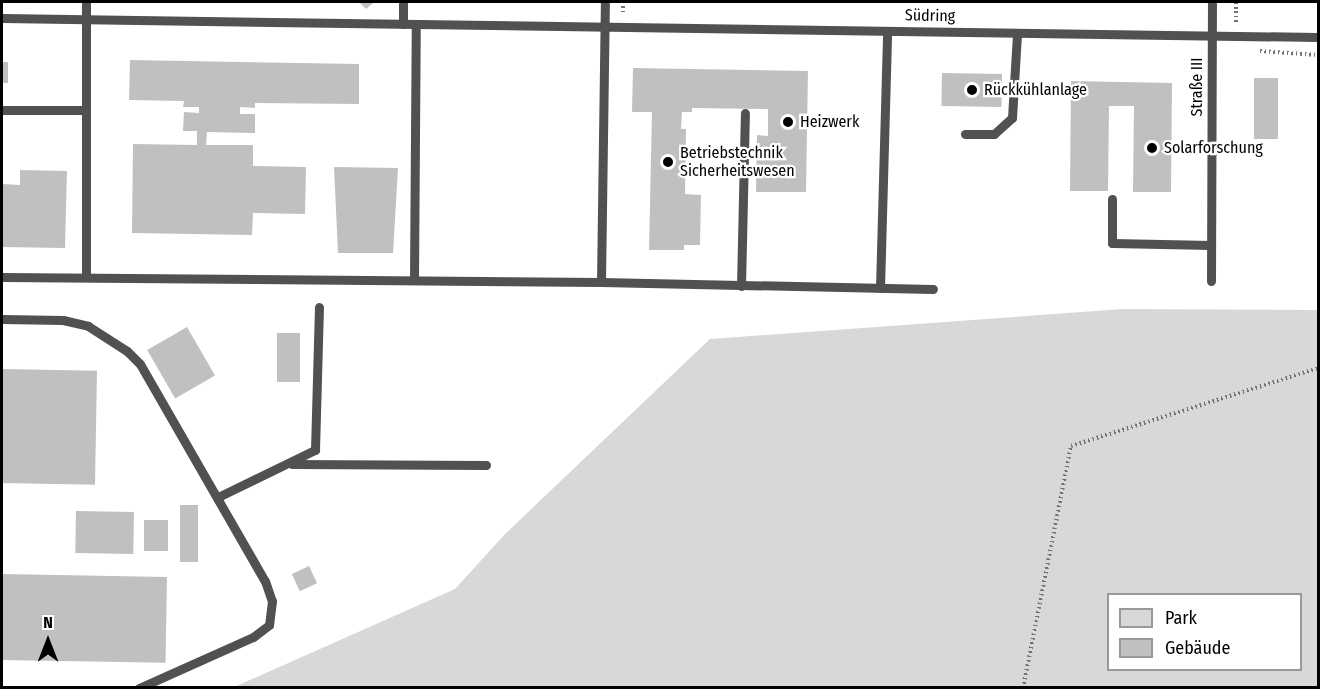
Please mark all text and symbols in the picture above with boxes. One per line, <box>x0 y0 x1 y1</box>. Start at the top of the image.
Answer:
street label: Südring <box>905 6 955 26</box>
street label: Straße III <box>1187 58 1207 116</box>
place label: Rückkühlanlage <box>984 80 1087 100</box>
marker: Rückkühlanlage <box>965 83 979 97</box>
place label: Heizwerk <box>800 112 859 132</box>
marker: Heizwerk <box>781 115 795 129</box>
place label: Solarforschung <box>1164 138 1263 158</box>
marker: Solarforschung <box>1145 141 1159 155</box>
place label: Betriebstechnik Sicherheitswesen <box>680 143 795 181</box>
marker: Betriebstechnik Sicherheitswesen <box>661 155 675 169</box>
legend <box>1107 593 1302 671</box>
text: Park <box>1165 607 1197 629</box>
north arrow <box>18 611 78 671</box>
text: N <box>43 613 53 632</box>
text: Gebäude <box>1165 637 1230 659</box>

